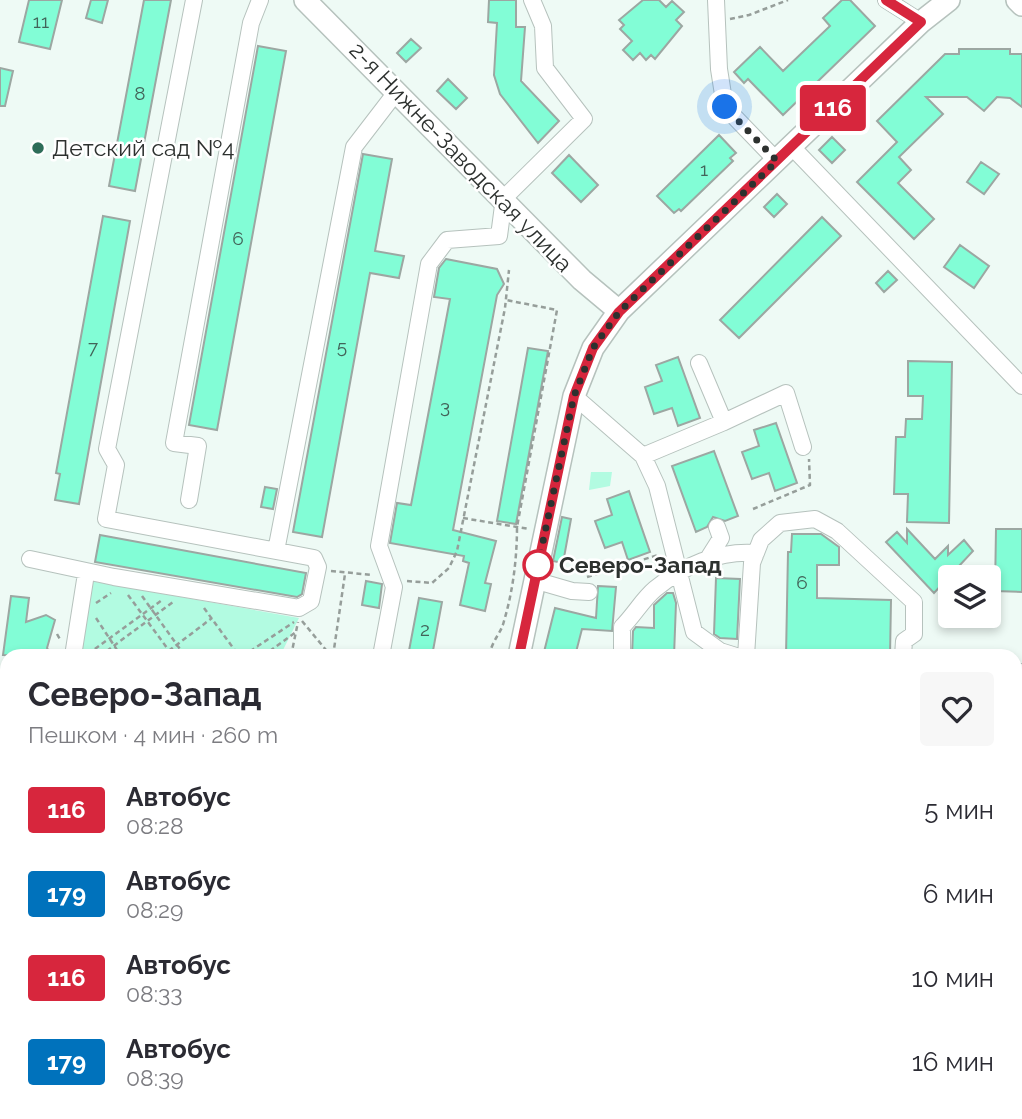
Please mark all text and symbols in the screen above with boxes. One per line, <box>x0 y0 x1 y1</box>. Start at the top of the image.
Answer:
house number: 11 <box>33 10 49 32</box>
street label: 2-я Нижне-Заводская улица <box>344 36 578 277</box>
house number: 8 <box>134 82 146 104</box>
line badge: 116 <box>793 85 873 131</box>
your location <box>707 89 742 124</box>
text: 116 <box>814 93 852 122</box>
place label: Детский сад №4 <box>52 134 235 161</box>
marker: Детский сад №4 <box>30 140 46 156</box>
house number: 1 <box>700 158 708 180</box>
house number: 6 <box>232 227 244 249</box>
house number: 5 <box>337 335 347 357</box>
house number: 7 <box>88 336 98 358</box>
house number: 3 <box>440 395 450 417</box>
marker: Северо-Запад <box>523 550 553 580</box>
place label: Северо-Запад <box>559 551 722 578</box>
map controls <box>938 565 1001 628</box>
button: layers <box>938 565 1001 628</box>
house number: 6 <box>796 571 808 593</box>
house number: 2 <box>420 618 430 640</box>
button: heart <box>920 672 994 746</box>
text: Северо-Запад <box>28 675 262 714</box>
text: Пешком · 4 мин · 260 m <box>28 721 278 748</box>
text: Автобус <box>126 782 231 812</box>
text: 116 <box>47 795 86 824</box>
text: 5 мин <box>924 795 994 825</box>
text: 08:28 <box>126 812 184 839</box>
text: Автобус <box>126 866 231 896</box>
text: 179 <box>47 879 86 908</box>
text: 6 мин <box>923 879 994 909</box>
text: 08:29 <box>126 896 184 923</box>
text: Автобус <box>126 950 231 980</box>
text: 116 <box>47 963 86 992</box>
text: 10 мин <box>912 963 994 993</box>
text: 08:33 <box>126 980 183 1007</box>
text: Автобус <box>126 1034 231 1064</box>
text: 179 <box>47 1047 86 1076</box>
text: 16 мин <box>912 1047 994 1077</box>
text: 08:39 <box>126 1064 184 1091</box>

